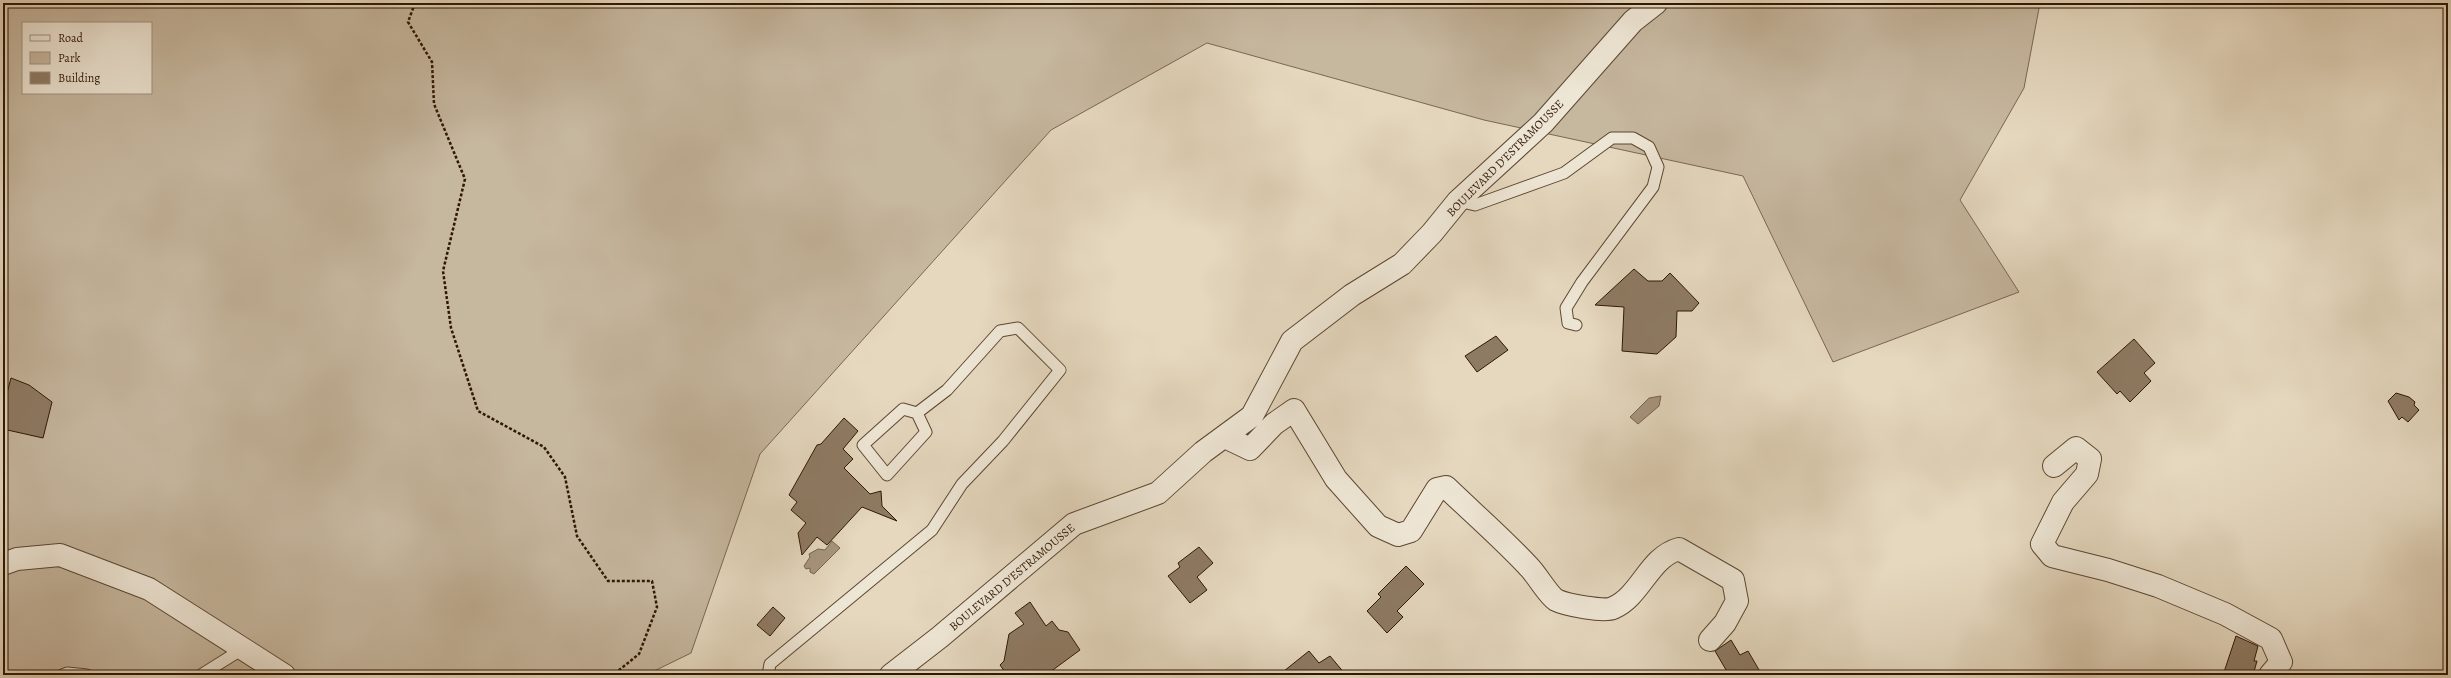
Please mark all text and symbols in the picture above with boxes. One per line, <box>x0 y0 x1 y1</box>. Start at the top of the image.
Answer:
legend <box>22 22 152 94</box>
text: Road <box>58 30 84 46</box>
text: Park <box>58 50 81 66</box>
text: Building <box>58 70 100 86</box>
street label: BOULEVARD D'ESTRAMOUSSE <box>1443 96 1567 220</box>
street label: BOULEVARD D'ESTRAMOUSSE <box>946 520 1078 634</box>

